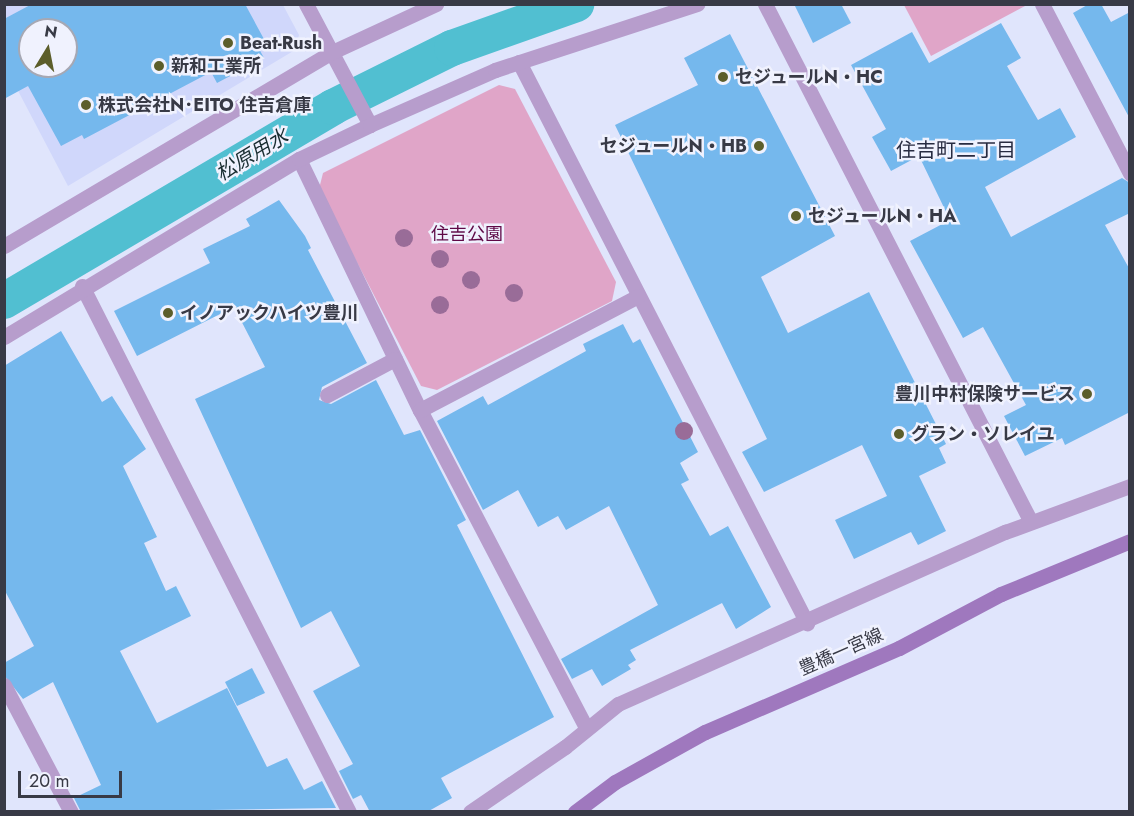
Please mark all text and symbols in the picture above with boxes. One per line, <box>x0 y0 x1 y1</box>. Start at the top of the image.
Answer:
north arrow <box>18 18 78 78</box>
text: N <box>43 19 59 44</box>
place label: Beat-Rush <box>240 32 322 54</box>
marker: Beat-Rush <box>221 36 235 50</box>
place label: 新和工業所 <box>171 55 261 77</box>
marker: 新和工業所 <box>152 59 166 73</box>
place label: セジュールN・HC <box>735 66 884 88</box>
marker: セジュールN・HC <box>716 70 730 84</box>
place label: 株式会社N･EITO 住吉倉庫 <box>98 94 311 116</box>
marker: 株式会社N･EITO 住吉倉庫 <box>79 98 93 112</box>
water label: 松原用水 <box>212 124 292 186</box>
place label: セジュールN・HB <box>599 135 747 157</box>
district label: 住吉町二丁目 <box>896 138 1016 162</box>
marker: セジュールN・HB <box>752 139 766 153</box>
place label: セジュールN・HA <box>808 205 958 227</box>
marker: セジュールN・HA <box>789 209 803 223</box>
park label: 住吉公園 <box>431 223 503 245</box>
place label: イノアックハイツ豊川 <box>180 302 360 324</box>
marker: イノアックハイツ豊川 <box>161 306 175 320</box>
place label: 豊川中村保険サービス <box>895 383 1075 405</box>
marker: 豊川中村保険サービス <box>1080 387 1094 401</box>
place label: グラン・ソレイユ <box>911 423 1055 445</box>
marker: グラン・ソレイユ <box>892 427 906 441</box>
street label: 豊橋一宮線 <box>795 624 887 680</box>
scale bar <box>21 759 124 797</box>
text: 20 m <box>29 768 69 794</box>

